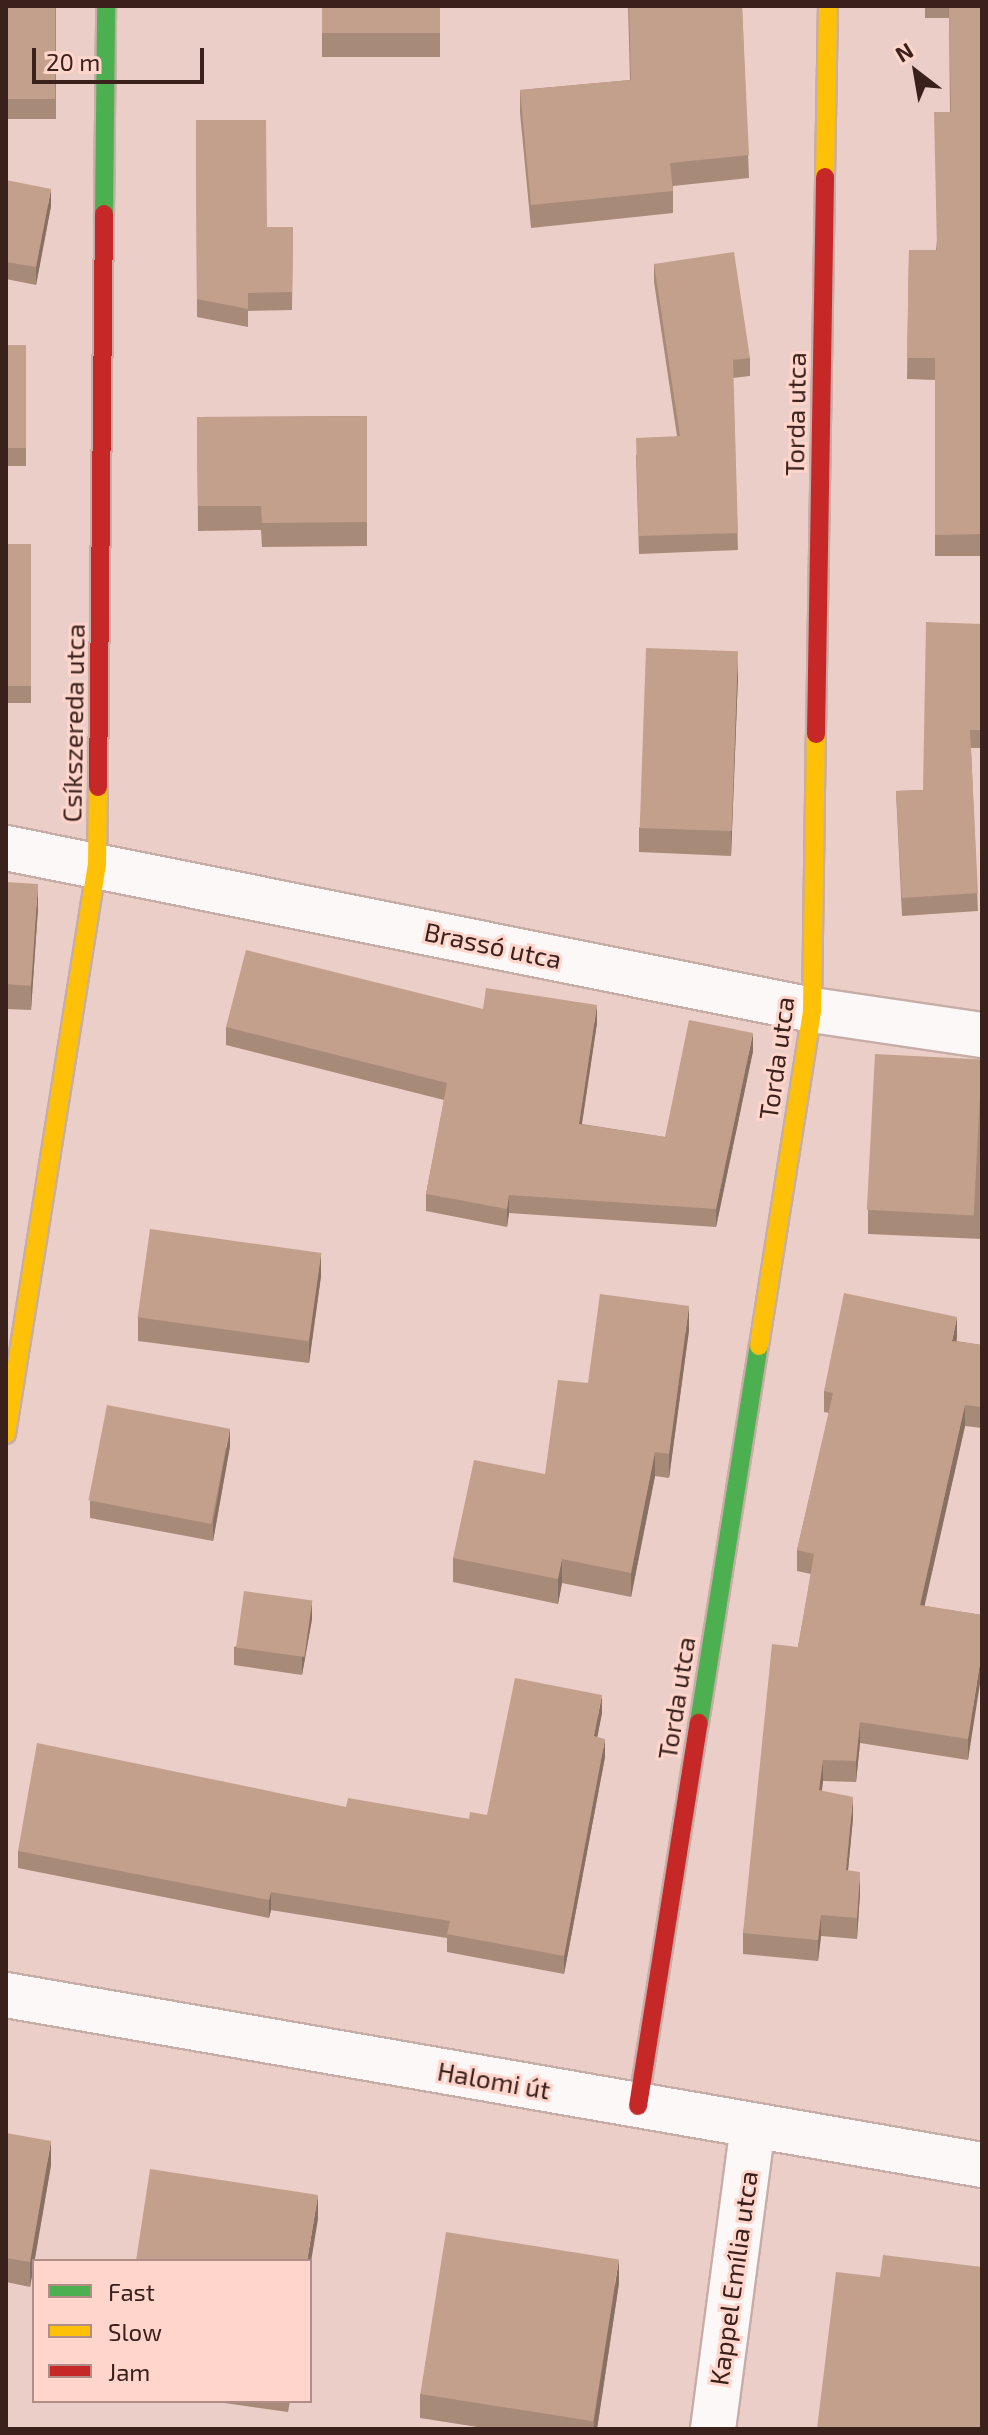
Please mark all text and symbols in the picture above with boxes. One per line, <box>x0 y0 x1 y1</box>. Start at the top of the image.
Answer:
scale bar <box>36 32 208 82</box>
north arrow <box>876 32 956 112</box>
text: N <box>890 36 917 67</box>
text: 20 m <box>46 47 100 76</box>
street label: Torda utca <box>778 352 812 476</box>
street label: Csíkszereda utca <box>56 623 90 823</box>
street label: Brassó utca <box>422 915 564 975</box>
street label: Torda utca <box>752 995 800 1121</box>
street label: Torda utca <box>651 1634 701 1762</box>
street label: Halomi út <box>435 2055 553 2105</box>
street label: Kappel Emília utca <box>702 2168 764 2388</box>
legend <box>32 2259 312 2403</box>
text: Fast <box>108 2277 155 2306</box>
text: Slow <box>108 2317 162 2346</box>
text: Jam <box>108 2357 150 2386</box>

